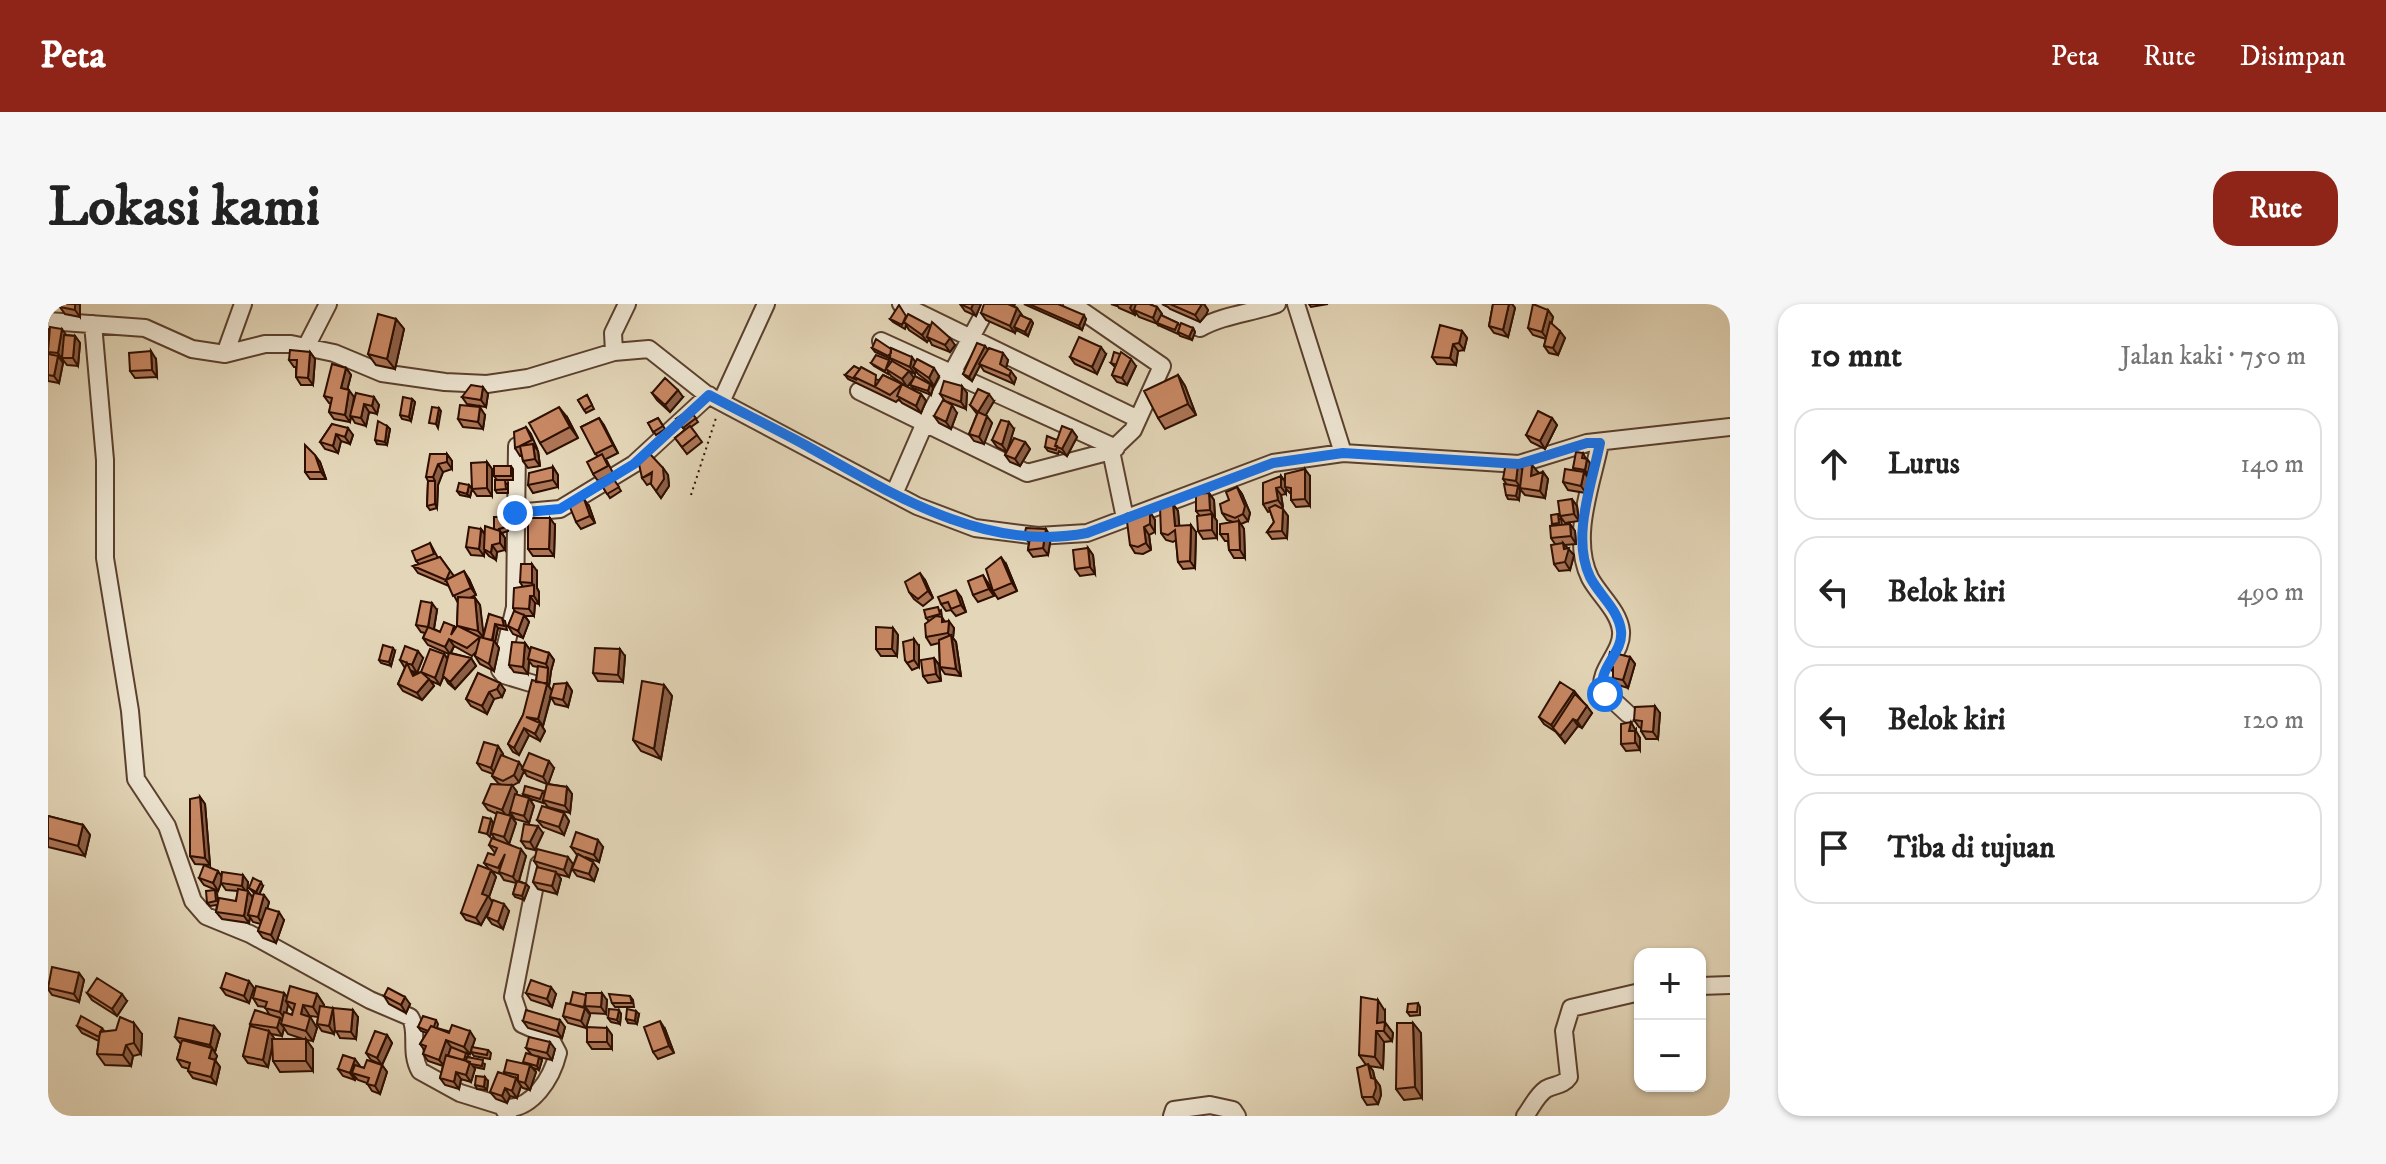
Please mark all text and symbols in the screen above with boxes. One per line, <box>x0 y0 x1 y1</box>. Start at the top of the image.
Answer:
text: Peta <box>40 32 106 80</box>
text: Peta <box>2051 39 2099 74</box>
text: Rute <box>2143 39 2196 74</box>
text: Disimpan <box>2240 39 2346 74</box>
button: Rute <box>2213 171 2338 246</box>
text: Lokasi kami <box>48 173 320 243</box>
text: 10 mnt <box>1810 335 1902 377</box>
text: Jalan kaki · 750 m <box>2121 340 2306 373</box>
icon: ahead <box>1812 442 1856 486</box>
text: Lurus <box>1888 446 1960 483</box>
text: 140 m <box>2240 448 2304 481</box>
route end <box>497 495 533 531</box>
icon: left <box>1812 570 1856 614</box>
text: Belok kiri <box>1888 574 2006 611</box>
text: 490 m <box>2237 576 2304 609</box>
route start <box>1587 676 1623 712</box>
icon: left <box>1812 698 1856 742</box>
text: Belok kiri <box>1888 702 2006 739</box>
text: 120 m <box>2243 704 2304 737</box>
icon: arrive <box>1812 826 1856 870</box>
text: Tiba di tujuan <box>1888 830 2055 867</box>
map controls <box>1634 948 1706 1092</box>
button: + <box>1634 948 1706 1020</box>
button: − <box>1634 1020 1706 1092</box>

